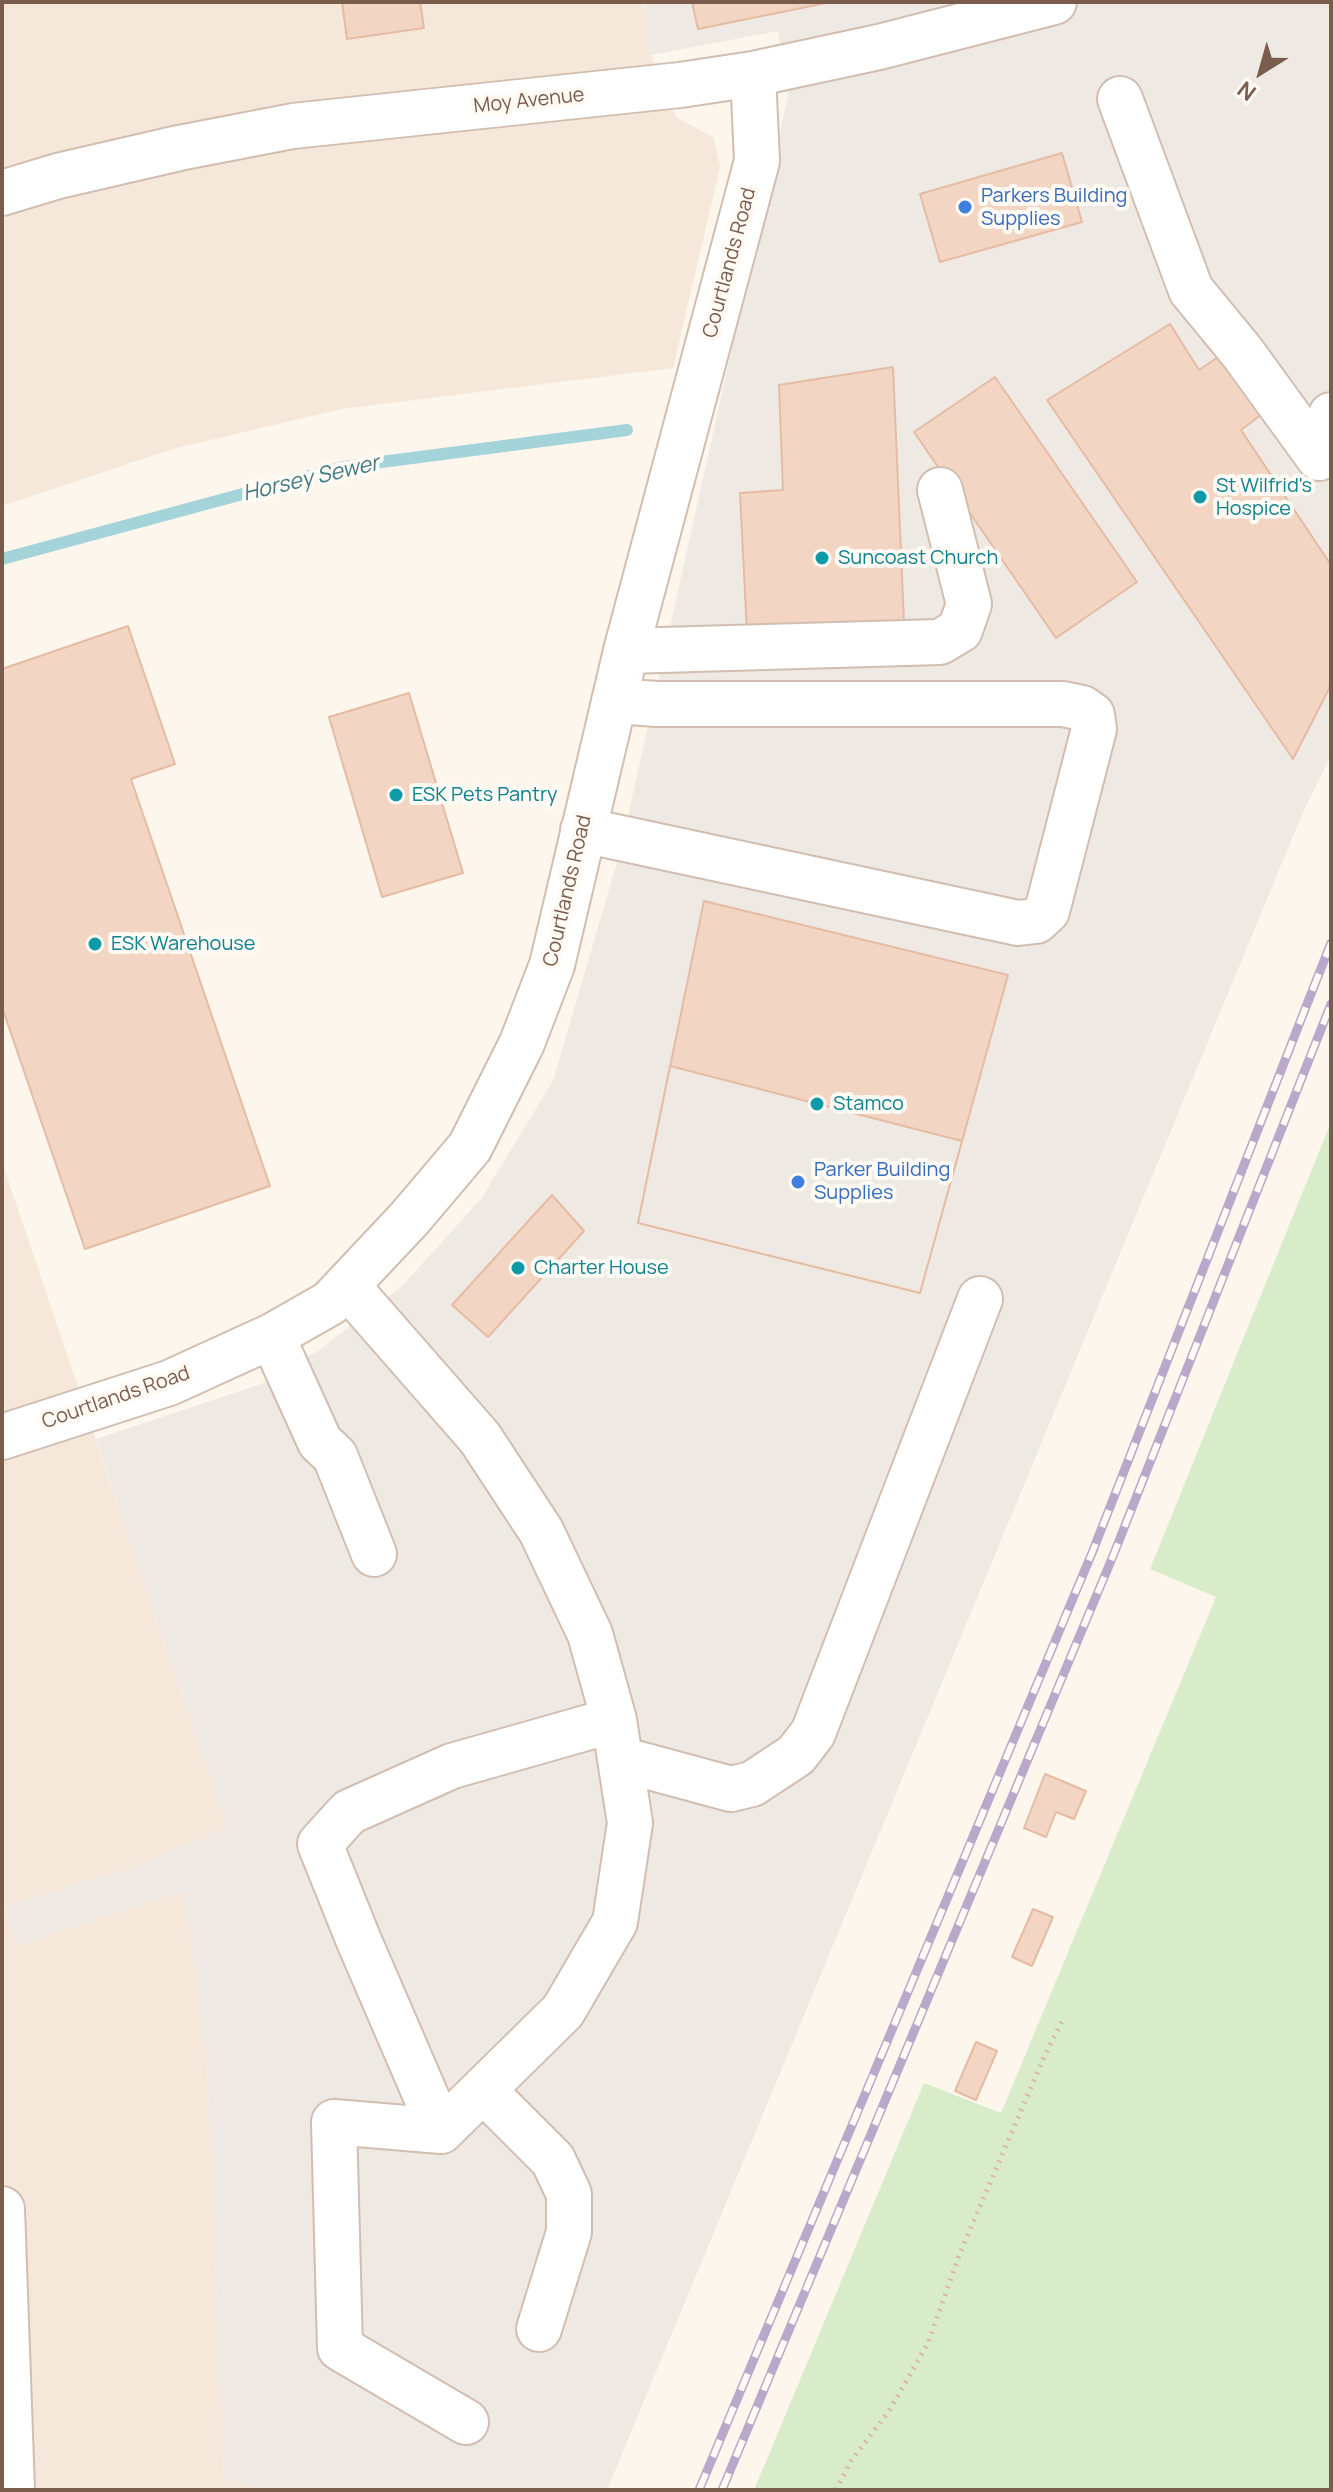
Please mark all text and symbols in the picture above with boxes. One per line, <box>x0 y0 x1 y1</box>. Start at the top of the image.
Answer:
north arrow <box>1221 32 1301 112</box>
text: N <box>1231 74 1262 108</box>
street label: Moy Avenue <box>472 83 586 119</box>
place label: Parkers Building Supplies <box>981 184 1127 231</box>
street label: Courtlands Road <box>698 185 762 341</box>
marker: Parkers Building Supplies <box>956 198 974 216</box>
water label: Horsey Sewer <box>240 451 382 507</box>
place label: St Wilfrid's Hospice <box>1216 474 1312 521</box>
marker: St Wilfrid's Hospice <box>1191 488 1209 506</box>
place label: Suncoast Church <box>838 546 998 570</box>
marker: Suncoast Church <box>813 549 831 567</box>
place label: ESK Pets Pantry <box>412 783 558 807</box>
marker: ESK Pets Pantry <box>387 786 405 804</box>
street label: Courtlands Road <box>539 813 597 969</box>
place label: ESK Warehouse <box>111 932 255 956</box>
marker: ESK Warehouse <box>86 935 104 953</box>
place label: Stamco <box>833 1092 904 1116</box>
marker: Stamco <box>808 1095 826 1113</box>
place label: Parker Building Supplies <box>814 1158 950 1205</box>
marker: Parker Building Supplies <box>789 1173 807 1191</box>
place label: Charter House <box>534 1256 669 1280</box>
marker: Charter House <box>509 1259 527 1277</box>
street label: Courtlands Road <box>39 1361 193 1435</box>

